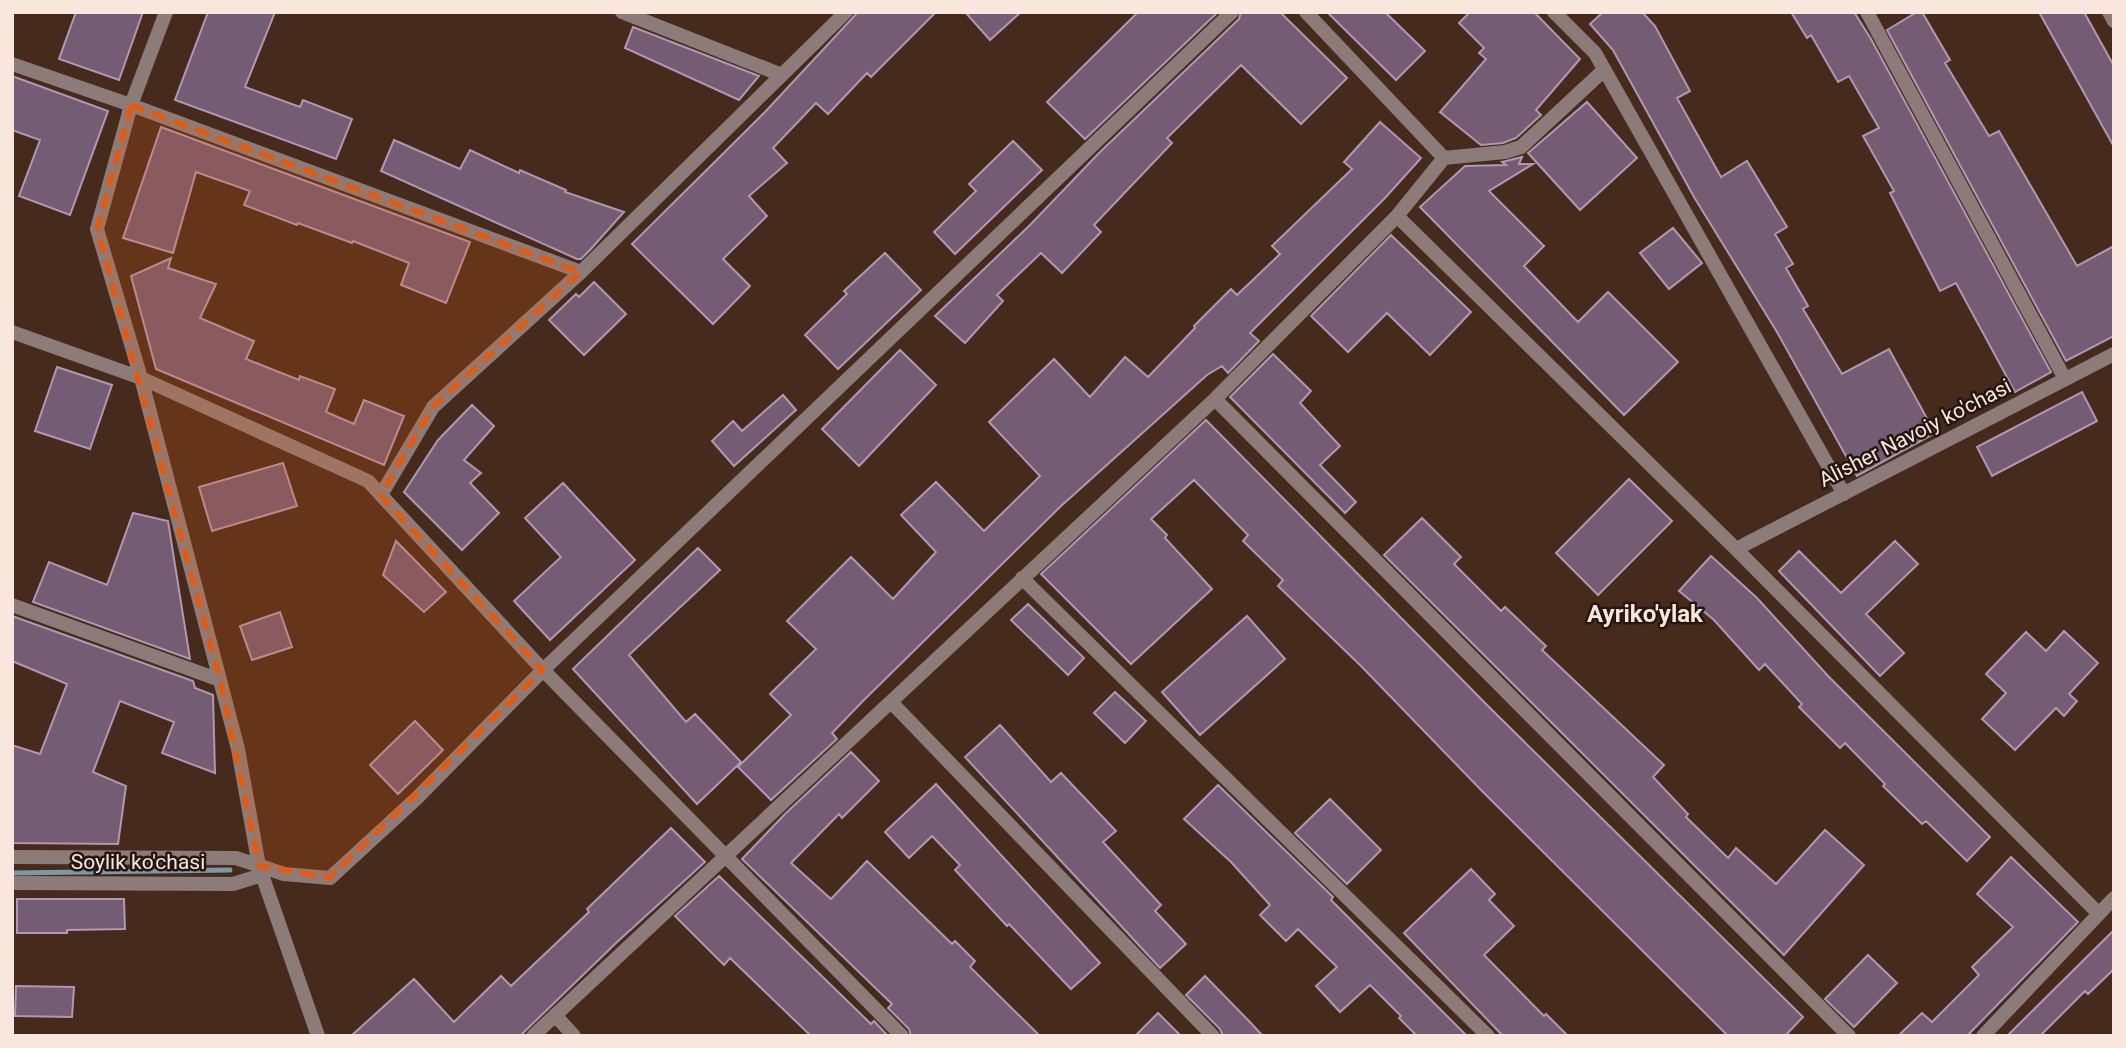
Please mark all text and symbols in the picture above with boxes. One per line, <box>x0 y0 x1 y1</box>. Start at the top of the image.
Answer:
street label: Alisher Navoiy ko'chasi <box>1815 374 2015 492</box>
district label: Ayriko'ylak <box>1587 600 1704 628</box>
street label: Soylik ko'chasi <box>71 850 205 874</box>

